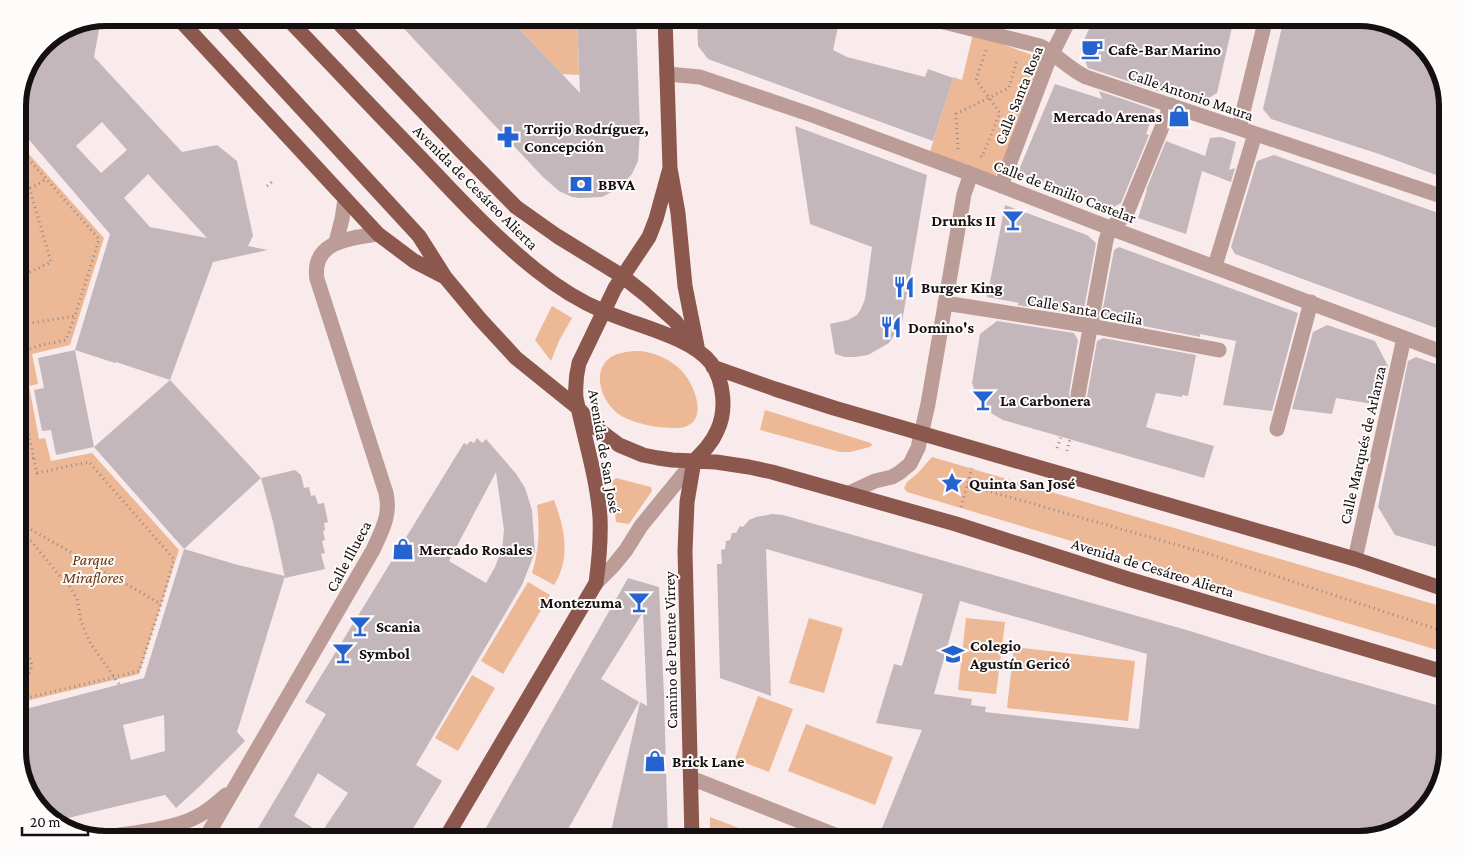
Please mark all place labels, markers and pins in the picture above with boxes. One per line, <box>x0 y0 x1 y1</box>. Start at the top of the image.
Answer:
cafe icon: Cafè-Bar Marino <box>1079 36 1105 62</box>
place label: Cafè-Bar Marino <box>1108 41 1221 58</box>
shop icon: Mercado Arenas <box>1166 103 1192 129</box>
place label: Mercado Arenas <box>1053 108 1162 125</box>
place label: Torrijo Rodríguez, Concepción <box>524 120 649 155</box>
pharmacy icon: Torrijo Rodríguez, Concepción <box>495 124 521 150</box>
bank icon: BBVA <box>568 171 594 197</box>
place label: BBVA <box>598 176 636 193</box>
bar icon: Drunks II <box>1000 207 1026 233</box>
place label: Drunks II <box>931 212 996 229</box>
restaurant icon: Burger King <box>891 274 917 300</box>
place label: Burger King <box>921 279 1003 296</box>
restaurant icon: Domino's <box>878 314 904 340</box>
place label: Domino's <box>908 319 975 336</box>
bar icon: La Carbonera <box>970 387 996 413</box>
place label: La Carbonera <box>1000 392 1091 409</box>
place icon: Quinta San José <box>939 470 965 496</box>
place label: Quinta San José <box>969 475 1076 492</box>
shop icon: Mercado Rosales <box>390 536 416 562</box>
place label: Mercado Rosales <box>419 541 533 558</box>
bar icon: Montezuma <box>626 589 652 615</box>
place label: Montezuma <box>540 594 622 611</box>
bar icon: Scania <box>347 613 373 639</box>
place label: Scania <box>376 618 421 635</box>
place label: Colegio Agustín Gericó <box>969 637 1070 672</box>
bar icon: Symbol <box>330 640 356 666</box>
school or university icon: Colegio Agustín Gericó <box>940 641 966 667</box>
place label: Symbol <box>359 645 410 662</box>
shop icon: Brick Lane <box>642 748 668 774</box>
place label: Brick Lane <box>672 753 745 770</box>

